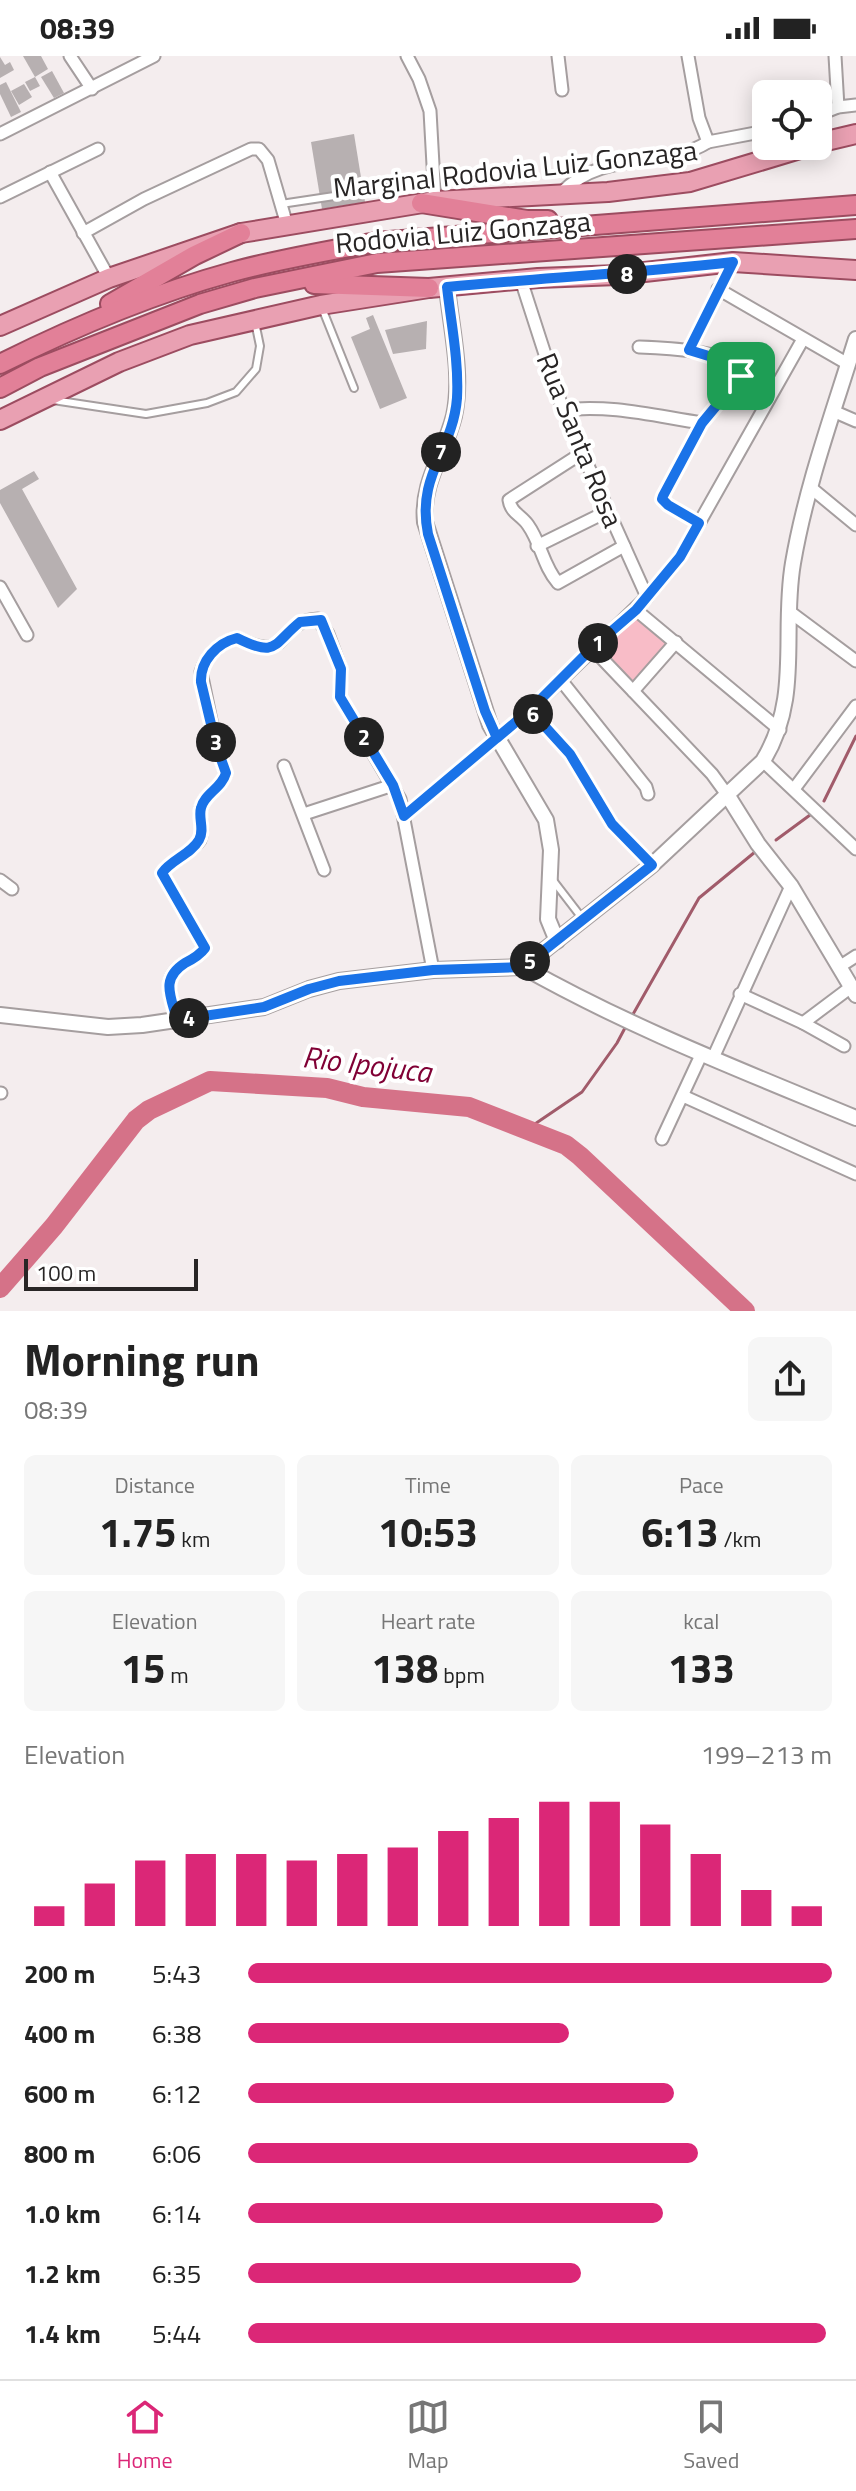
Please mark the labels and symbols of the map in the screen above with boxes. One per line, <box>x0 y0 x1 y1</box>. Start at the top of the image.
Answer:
street label: Marginal Rodovia Luiz Gonzaga <box>331 128 699 209</box>
street label: Rodovia Luiz Gonzaga <box>333 199 593 264</box>
pin: 8 <box>607 254 647 294</box>
pin <box>707 342 775 410</box>
street label: Rua Santa Rosa <box>526 346 635 534</box>
pin: 7 <box>421 432 461 472</box>
pin: 1 <box>578 623 618 663</box>
pin: 6 <box>513 694 553 734</box>
pin: 2 <box>344 717 384 757</box>
pin: 3 <box>196 722 236 762</box>
pin: 5 <box>510 941 550 981</box>
pin: 4 <box>169 998 209 1038</box>
water label: Rio Ipojuca <box>300 1033 436 1095</box>
scale bar <box>24 1255 198 1291</box>

